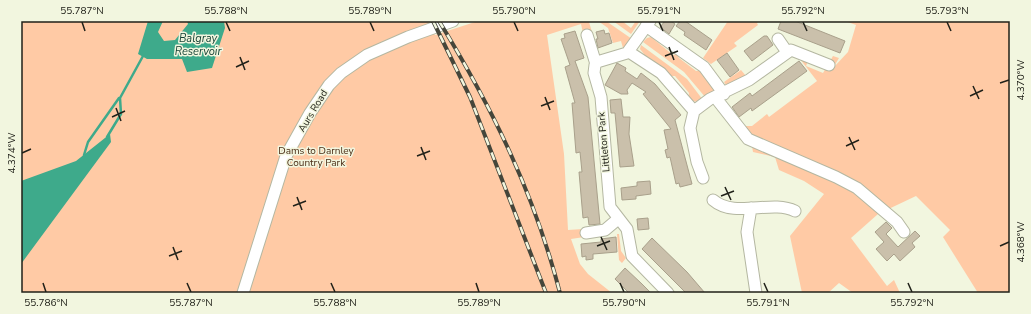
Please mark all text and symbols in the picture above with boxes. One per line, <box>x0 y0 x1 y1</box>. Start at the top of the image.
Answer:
text: 55.787°N <box>60 4 104 18</box>
text: 55.788°N <box>204 4 248 18</box>
text: 55.789°N <box>348 4 392 18</box>
text: 55.790°N <box>492 4 536 18</box>
text: 55.791°N <box>637 4 681 18</box>
text: 55.792°N <box>781 4 825 18</box>
text: 55.793°N <box>925 4 969 18</box>
water label: Balgray Reservoir <box>175 31 222 59</box>
text: 4.370°W <box>1014 59 1028 101</box>
street label: Aurs Road <box>295 87 331 135</box>
street label: Littleton Park <box>594 110 614 173</box>
text: 4.374°W <box>5 132 19 174</box>
park label: Dams to Darnley Country Park <box>278 144 355 170</box>
text: 4.368°W <box>1014 221 1028 263</box>
text: 55.786°N <box>24 296 68 310</box>
text: 55.787°N <box>169 296 213 310</box>
text: 55.788°N <box>313 296 357 310</box>
text: 55.789°N <box>457 296 501 310</box>
text: 55.790°N <box>602 296 646 310</box>
text: 55.791°N <box>746 296 790 310</box>
text: 55.792°N <box>890 296 934 310</box>

